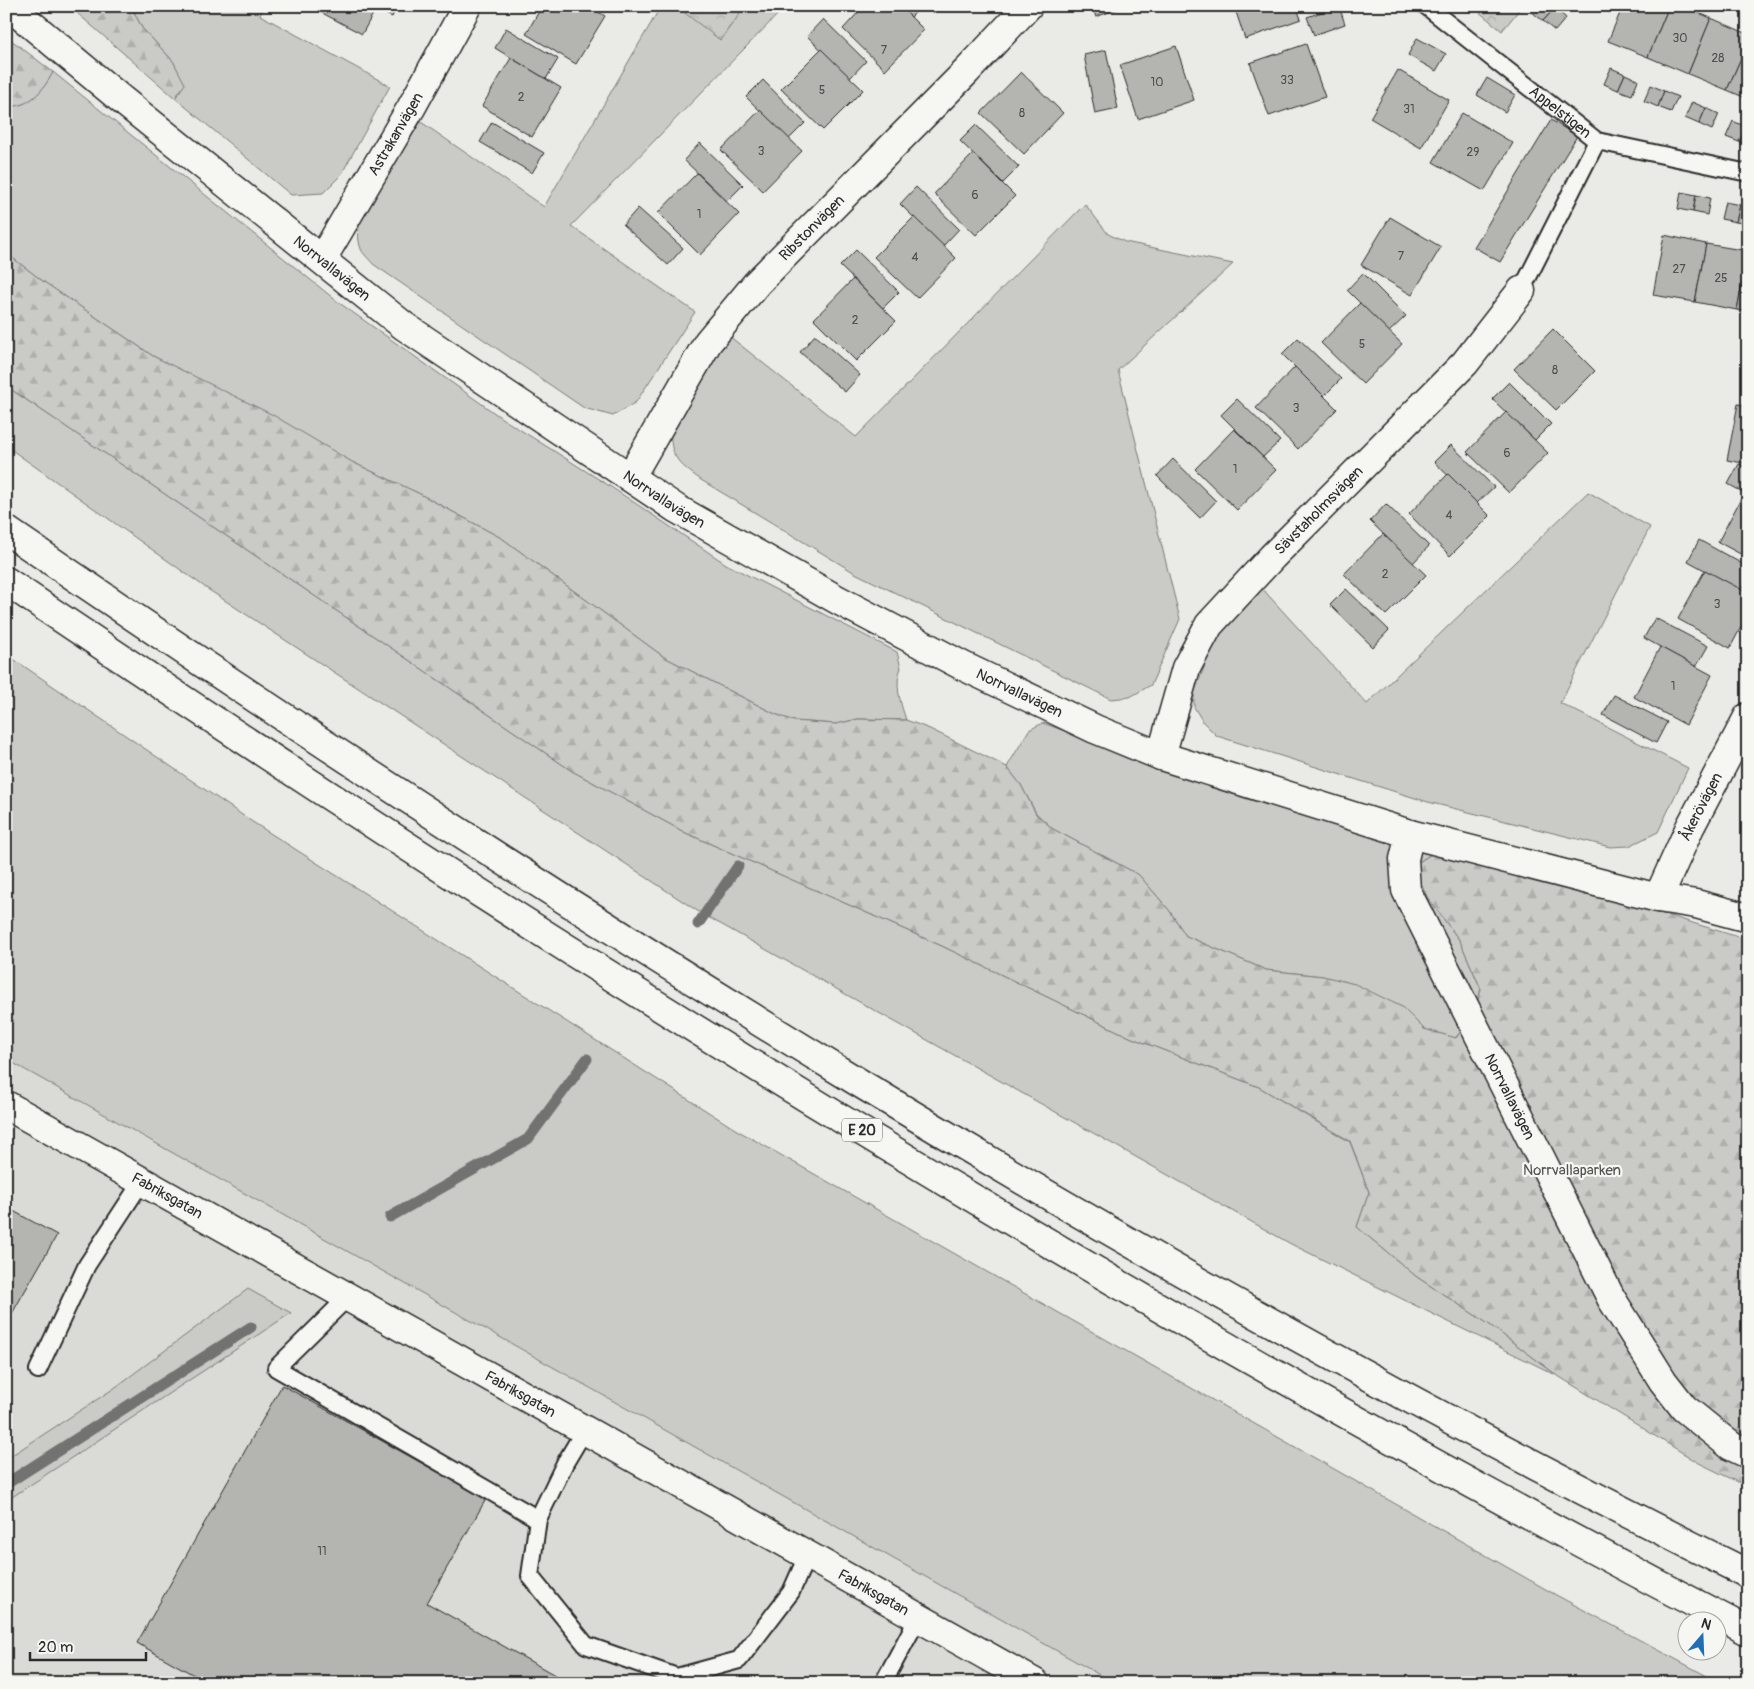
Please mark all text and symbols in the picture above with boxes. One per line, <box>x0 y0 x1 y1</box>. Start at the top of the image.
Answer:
house number: 30 <box>1673 31 1687 46</box>
house number: 7 <box>881 43 888 58</box>
house number: 28 <box>1712 51 1724 66</box>
house number: 33 <box>1280 73 1294 88</box>
house number: 10 <box>1151 75 1163 90</box>
street label: Äppelstigen <box>1525 82 1595 142</box>
house number: 5 <box>819 83 825 98</box>
street label: Astrakanvägen <box>364 89 427 179</box>
house number: 2 <box>518 90 525 105</box>
house number: 31 <box>1403 102 1415 117</box>
house number: 8 <box>1019 106 1025 121</box>
house number: 3 <box>758 144 765 159</box>
house number: 29 <box>1467 145 1479 160</box>
house number: 6 <box>972 188 979 203</box>
street label: Ribstonvägen <box>775 191 848 265</box>
house number: 1 <box>697 207 701 222</box>
street label: Norrvallavägen <box>289 231 374 305</box>
house number: 7 <box>1398 249 1405 264</box>
house number: 4 <box>912 250 919 265</box>
house number: 27 <box>1672 262 1686 277</box>
house number: 25 <box>1714 271 1728 286</box>
house number: 2 <box>852 313 859 328</box>
house number: 5 <box>1359 337 1365 352</box>
house number: 8 <box>1552 363 1558 378</box>
house number: 3 <box>1293 401 1300 416</box>
house number: 6 <box>1504 446 1511 461</box>
house number: 1 <box>1233 462 1237 477</box>
street label: Sävstaholmsvägen <box>1270 462 1367 559</box>
street label: Norrvallavägen <box>619 466 709 532</box>
house number: 4 <box>1446 508 1453 523</box>
house number: 2 <box>1382 567 1389 582</box>
house number: 3 <box>1714 597 1721 612</box>
street label: Norrvallavägen <box>973 664 1066 722</box>
house number: 1 <box>1671 679 1675 694</box>
street label: Åkerövägen <box>1675 769 1727 844</box>
street label: Norrvallavägen <box>1480 1050 1539 1143</box>
road number: E 20 <box>842 1118 882 1142</box>
park label: Norrvallaparken <box>1523 1161 1621 1180</box>
street label: Fabriksgatan <box>128 1168 206 1223</box>
street label: Fabriksgatan <box>481 1366 559 1421</box>
house number: 11 <box>317 1544 327 1559</box>
street label: Fabriksgatan <box>835 1565 912 1620</box>
north arrow <box>1676 1612 1726 1662</box>
text: N <box>1699 1615 1713 1634</box>
scale bar <box>30 1629 146 1661</box>
text: 20 m <box>38 1638 73 1657</box>

